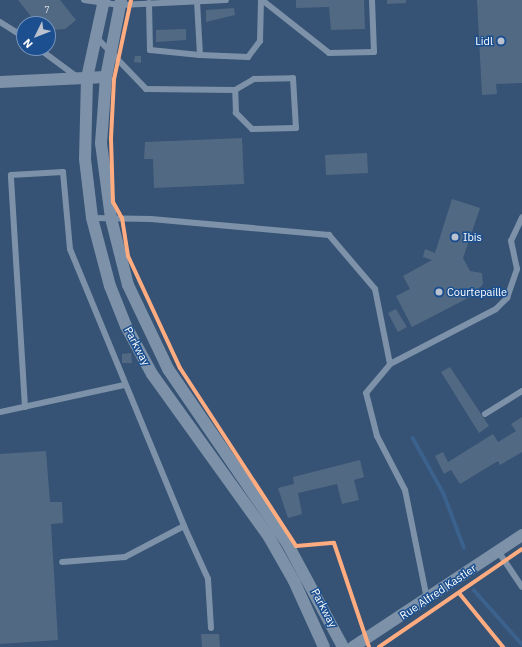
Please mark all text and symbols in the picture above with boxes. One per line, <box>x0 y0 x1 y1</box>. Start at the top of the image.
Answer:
house number: 7 <box>44 5 50 15</box>
north arrow <box>16 16 56 56</box>
place label: Lidl <box>475 34 493 48</box>
text: N <box>20 36 36 51</box>
marker: Lidl <box>496 36 506 46</box>
place label: Ibis <box>463 230 482 244</box>
marker: Ibis <box>450 232 460 242</box>
place label: Courtepaille <box>447 285 507 299</box>
marker: Courtepaille <box>434 287 444 297</box>
street label: Parkway <box>121 324 153 368</box>
street label: Rue Alfred Kastler <box>397 562 479 622</box>
street label: Parkway <box>308 586 340 630</box>

